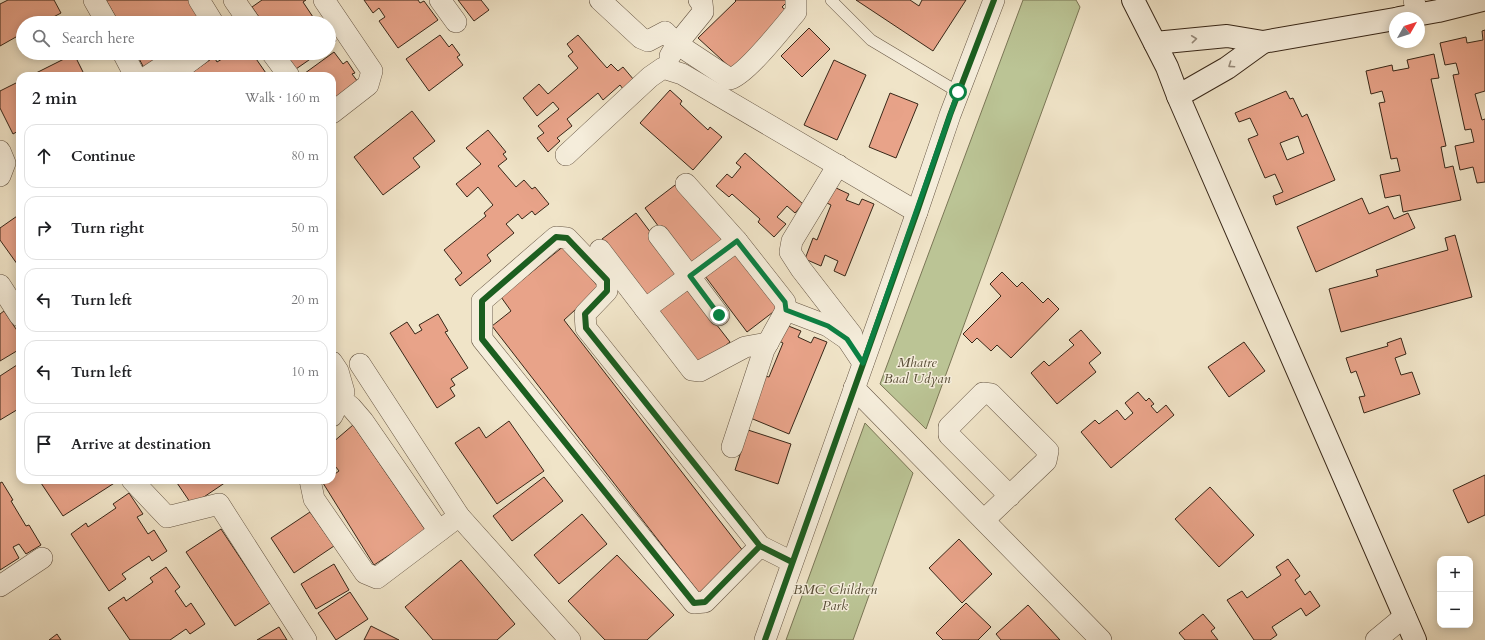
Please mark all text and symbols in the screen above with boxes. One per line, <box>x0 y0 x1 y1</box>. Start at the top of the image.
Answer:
north arrow <box>1389 12 1425 48</box>
search box <box>16 16 336 60</box>
icon: search <box>30 27 52 49</box>
text: Search here <box>62 28 135 48</box>
one-way arrow <box>1191 35 1197 44</box>
one-way arrow <box>1229 60 1236 67</box>
route start <box>949 83 967 101</box>
text: 2 min <box>32 87 77 110</box>
text: Walk · 160 m <box>245 89 320 107</box>
icon: ahead <box>33 145 55 167</box>
text: Continue <box>71 146 136 166</box>
text: 80 m <box>291 147 319 165</box>
icon: right <box>33 217 55 239</box>
text: Turn right <box>71 218 144 238</box>
text: 50 m <box>291 219 319 237</box>
icon: left <box>33 289 55 311</box>
text: Turn left <box>71 290 132 310</box>
text: 20 m <box>291 291 319 309</box>
route end <box>710 306 728 324</box>
park label: Mhatre Baal Udyan <box>884 353 951 388</box>
icon: left <box>33 361 55 383</box>
text: Turn left <box>71 362 132 382</box>
text: 10 m <box>291 363 319 381</box>
icon: arrive <box>33 433 55 455</box>
text: Arrive at destination <box>71 434 211 454</box>
map controls <box>1437 556 1473 628</box>
button: + <box>1437 556 1473 592</box>
park label: BMC Children Park <box>793 580 877 615</box>
button: − <box>1437 592 1473 628</box>

